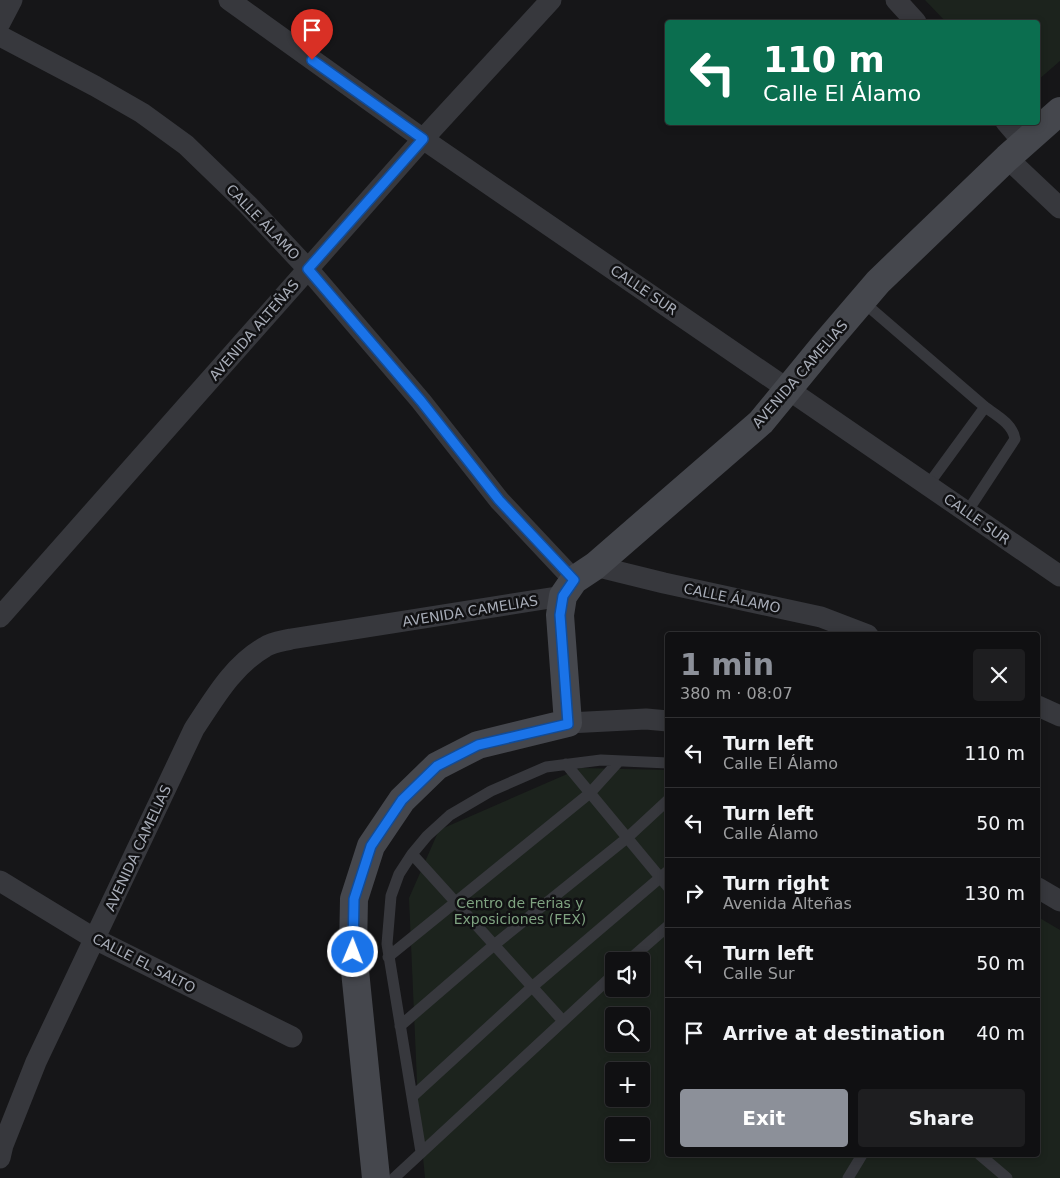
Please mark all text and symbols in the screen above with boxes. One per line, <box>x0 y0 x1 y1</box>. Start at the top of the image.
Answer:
pin <box>291 9 333 60</box>
icon: arrive <box>298 16 326 44</box>
icon: left <box>680 40 745 105</box>
text: 110 m <box>763 40 885 80</box>
text: Calle El Álamo <box>763 81 921 106</box>
street label: CALLE ÁLAMO <box>223 181 303 263</box>
street label: CALLE SUR <box>608 262 681 318</box>
street label: AVENIDA ALTEÑAS <box>206 276 302 384</box>
street label: AVENIDA CAMELIAS <box>749 317 851 431</box>
street label: CALLE SUR <box>941 490 1013 548</box>
street label: CALLE ÁLAMO <box>682 580 782 616</box>
street label: AVENIDA CAMELIAS <box>401 592 539 630</box>
text: 1 min <box>680 647 774 682</box>
button: close <box>973 649 1025 701</box>
text: 380 m · 08:07 <box>680 684 793 703</box>
text: Turn left <box>723 732 814 754</box>
icon: left <box>680 739 708 767</box>
text: 110 m <box>964 742 1025 764</box>
text: Calle El Álamo <box>723 754 838 773</box>
street label: AVENIDA CAMELIAS <box>102 782 174 913</box>
text: Turn left <box>723 802 814 824</box>
icon: left <box>680 809 708 837</box>
text: 50 m <box>976 812 1025 834</box>
text: Calle Álamo <box>723 824 818 843</box>
text: Turn right <box>723 872 829 894</box>
icon: right <box>680 879 708 907</box>
text: 130 m <box>964 882 1025 904</box>
text: Avenida Alteñas <box>723 894 852 913</box>
park label: Centro de Ferias y Exposiciones (FEX) <box>454 895 586 927</box>
position arrow <box>326 925 378 977</box>
street label: CALLE EL SALTO <box>90 930 198 996</box>
text: Turn left <box>723 942 814 964</box>
icon: left <box>680 949 708 977</box>
map controls <box>605 952 650 1162</box>
button: sound <box>605 952 650 997</box>
text: 50 m <box>976 952 1025 974</box>
text: Calle Sur <box>723 964 795 983</box>
button: search <box>605 1007 650 1052</box>
icon: arrive <box>680 1019 708 1047</box>
text: Arrive at destination <box>723 1022 945 1044</box>
text: 40 m <box>976 1022 1025 1044</box>
button: + <box>605 1062 650 1107</box>
button: Exit <box>680 1089 848 1147</box>
button: Share <box>858 1089 1025 1147</box>
button: − <box>605 1117 650 1162</box>

